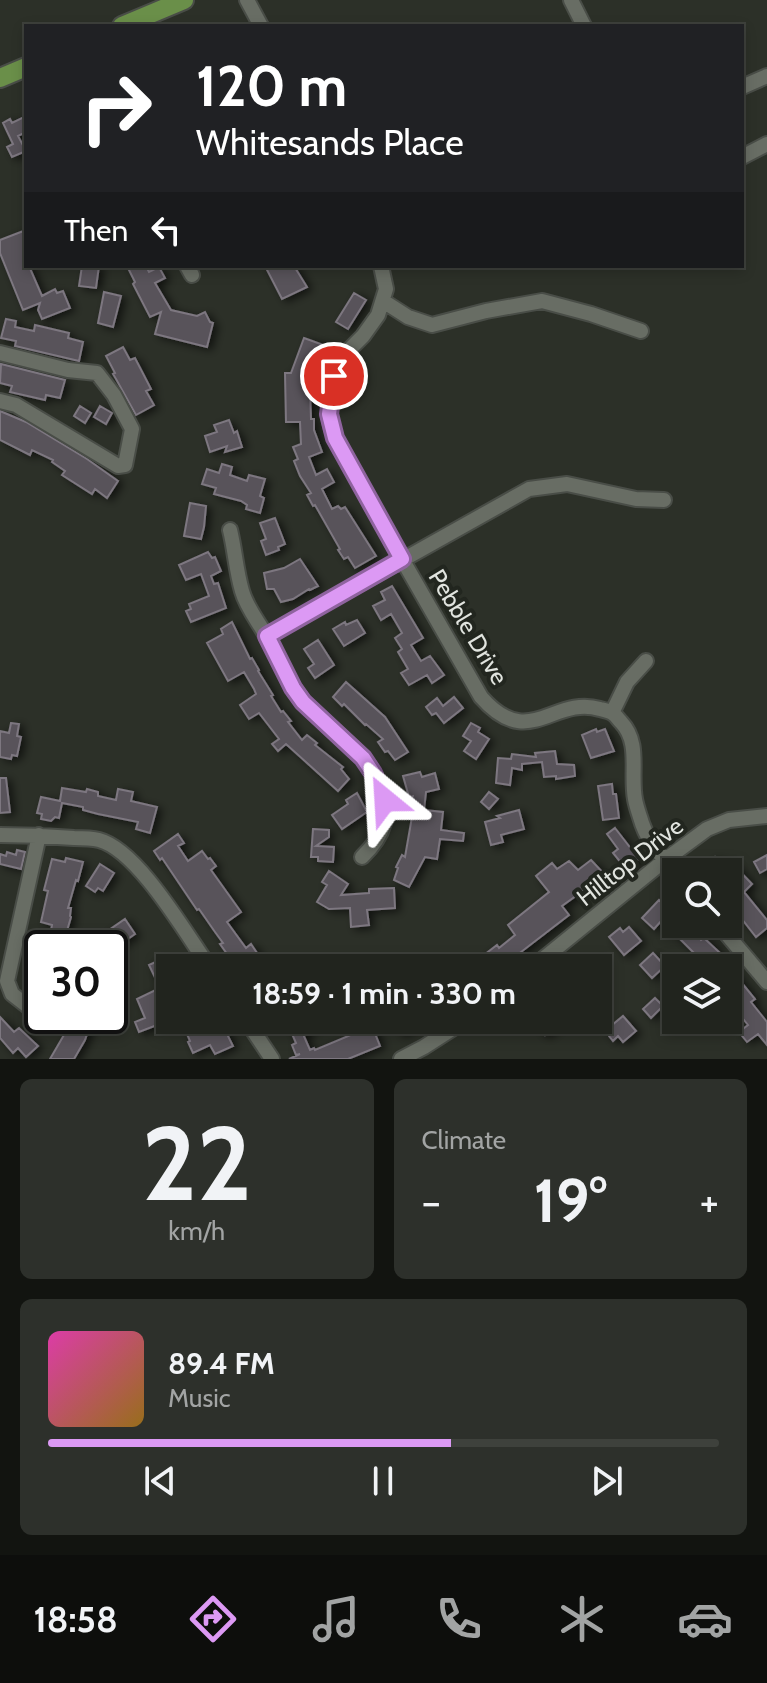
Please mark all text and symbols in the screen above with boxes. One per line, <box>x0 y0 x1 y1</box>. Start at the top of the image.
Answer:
text: 120 m <box>196 52 347 120</box>
icon: right <box>64 56 168 160</box>
text: Whitesands Place <box>196 120 464 164</box>
icon: left <box>144 208 188 252</box>
text: Then <box>64 212 128 249</box>
pin <box>300 342 368 410</box>
icon: arrive <box>312 354 356 398</box>
street label: Pebble Drive <box>423 564 514 690</box>
position arrow <box>343 758 427 842</box>
street label: Hilltop Drive <box>571 811 689 912</box>
map controls <box>662 858 742 1034</box>
button: search <box>662 858 742 938</box>
speed limit sign: 30 <box>24 930 128 1034</box>
button: layers <box>662 954 742 1034</box>
text: 18:59 · 1 min · 330 m <box>252 975 516 1012</box>
text: 22 <box>142 1100 252 1226</box>
text: Climate <box>422 1124 506 1156</box>
text: 19° <box>534 1164 607 1237</box>
text: − <box>422 1175 441 1228</box>
text: + <box>700 1175 719 1228</box>
text: km/h <box>168 1215 225 1247</box>
text: 89.4 FM <box>168 1345 275 1382</box>
text: Music <box>168 1382 231 1414</box>
icon: previous <box>138 1459 182 1503</box>
icon: pause <box>361 1459 405 1503</box>
icon: next <box>585 1459 629 1503</box>
icon: directions <box>185 1591 241 1647</box>
icon: music <box>308 1591 364 1647</box>
icon: phone <box>431 1591 487 1647</box>
icon: climate <box>554 1591 610 1647</box>
icon: car <box>677 1591 733 1647</box>
text: 18:58 <box>34 1597 118 1641</box>

